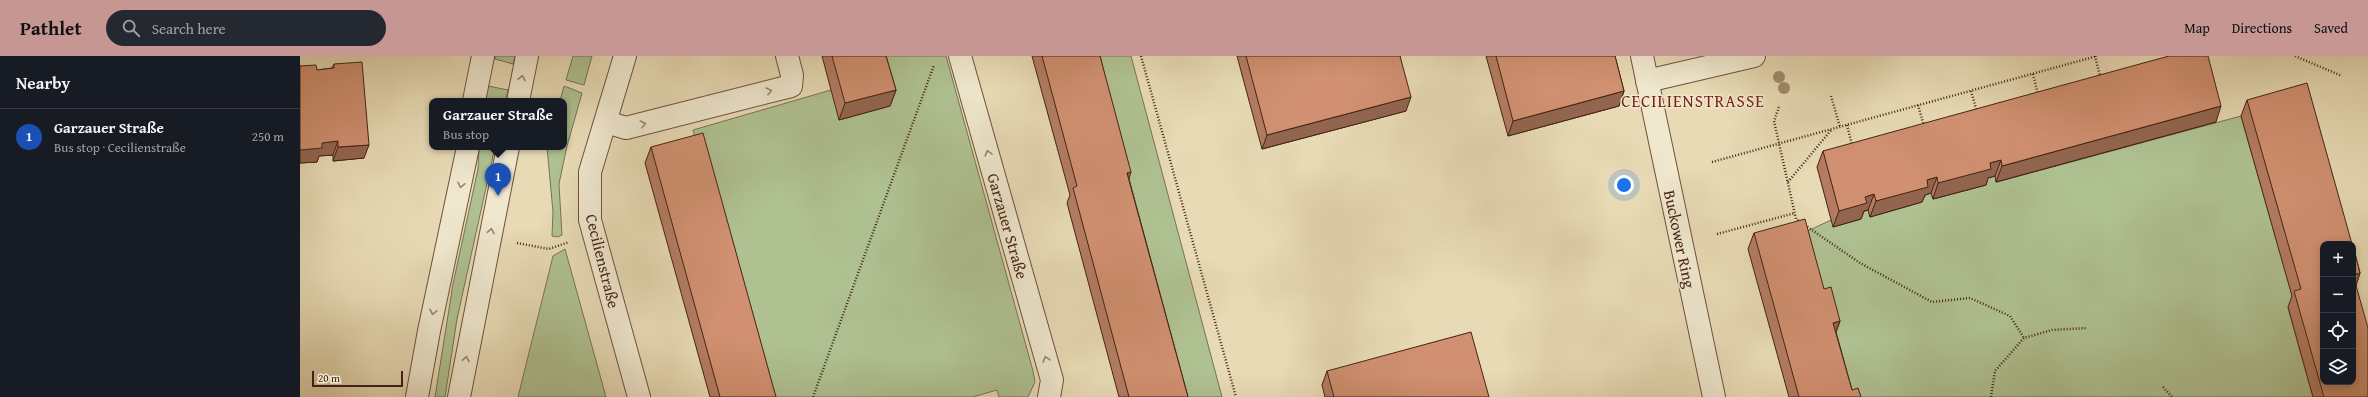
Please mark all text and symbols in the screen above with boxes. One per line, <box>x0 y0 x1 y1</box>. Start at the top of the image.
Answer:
search box <box>106 10 386 46</box>
text: Pathlet <box>20 14 82 42</box>
icon: search <box>120 17 142 39</box>
text: Search here <box>152 18 226 39</box>
text: Map <box>2184 18 2210 38</box>
text: Directions <box>2232 18 2292 38</box>
text: Saved <box>2314 18 2348 38</box>
text: Nearby <box>16 70 70 95</box>
one-way arrow <box>518 75 526 82</box>
one-way arrow <box>766 88 772 96</box>
district label: CECILIENSTRASSE <box>1621 88 1765 113</box>
popup <box>429 98 567 150</box>
text: Garzauer Straße <box>443 104 553 125</box>
text: Garzauer Straße <box>54 117 164 138</box>
one-way arrow <box>640 120 646 128</box>
text: Bus stop <box>443 125 489 144</box>
text: 1 <box>26 127 32 146</box>
text: 250 m <box>252 127 284 146</box>
text: Bus stop · Cecilienstraße <box>54 138 186 157</box>
one-way arrow <box>984 150 993 157</box>
pin: 1 <box>485 163 511 196</box>
street label: Garzauer Straße <box>981 170 1035 282</box>
your location <box>1614 175 1634 195</box>
one-way arrow <box>457 182 465 188</box>
street label: Buckower Ring <box>1658 188 1702 290</box>
street label: Cecilienstraße <box>580 211 626 311</box>
one-way arrow <box>486 228 495 234</box>
map controls <box>2320 241 2356 385</box>
button: + <box>2320 241 2356 277</box>
button: − <box>2320 277 2356 313</box>
one-way arrow <box>429 309 437 315</box>
button: locate <box>2320 313 2356 349</box>
button: layers <box>2320 349 2356 385</box>
one-way arrow <box>1042 355 1051 362</box>
one-way arrow <box>462 356 470 362</box>
scale bar <box>312 369 403 388</box>
text: 20 m <box>318 370 340 386</box>

